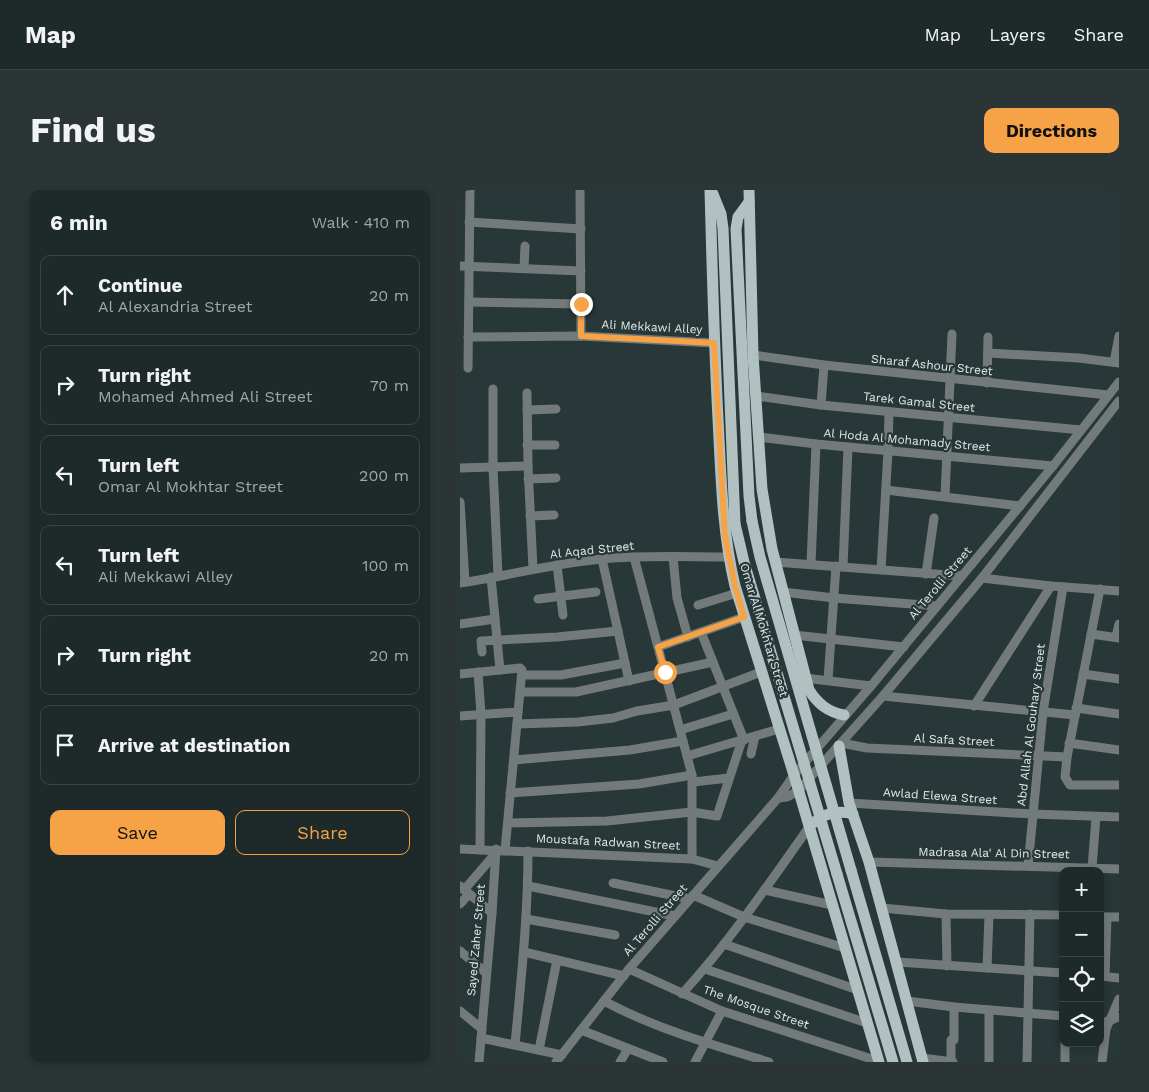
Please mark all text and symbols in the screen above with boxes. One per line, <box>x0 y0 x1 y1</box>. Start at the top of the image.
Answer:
text: Map <box>25 21 76 49</box>
text: Map <box>924 24 961 45</box>
text: Layers <box>989 24 1046 45</box>
text: Share <box>1074 24 1124 45</box>
button: Directions <box>984 108 1119 153</box>
text: Find us <box>30 109 156 151</box>
text: 6 min <box>50 210 108 235</box>
text: Walk · 410 m <box>312 213 410 232</box>
text: Continue <box>98 274 182 297</box>
icon: ahead <box>51 281 79 309</box>
text: 20 m <box>369 286 409 305</box>
route end <box>570 293 593 316</box>
text: Al Alexandria Street <box>98 297 253 316</box>
street label: Ali Mekkawi Alley <box>601 317 704 337</box>
street label: Sharaf Ashour Street <box>870 352 994 378</box>
text: Turn right <box>98 364 191 387</box>
icon: right <box>51 371 79 399</box>
text: 70 m <box>370 376 409 395</box>
text: Mohamed Ahmed Ali Street <box>98 387 313 406</box>
street label: Tarek Gamal Street <box>862 389 976 415</box>
street label: Al Hoda Al Mohamady Street <box>823 426 991 454</box>
text: Turn left <box>98 454 179 477</box>
icon: left <box>51 461 79 489</box>
text: 200 m <box>359 466 409 485</box>
text: Omar Al Mokhtar Street <box>98 477 283 496</box>
street label: Al Aqad Street <box>549 539 635 561</box>
text: Turn left <box>98 544 179 567</box>
street label: Al Terolli Street <box>906 544 974 622</box>
icon: left <box>51 551 79 579</box>
text: 100 m <box>362 556 409 575</box>
street label: Omar Al Mokhtar Street <box>737 562 791 698</box>
text: Ali Mekkawi Alley <box>98 567 233 586</box>
icon: right <box>51 641 79 669</box>
street label: Abd Allah Al Gouhary Street <box>1014 643 1048 807</box>
text: Turn right <box>98 644 191 667</box>
text: 20 m <box>369 646 409 665</box>
route start <box>654 661 677 684</box>
icon: arrive <box>51 731 79 759</box>
street label: Al Safa Street <box>913 731 995 749</box>
text: Arrive at destination <box>98 734 290 757</box>
street label: Awlad Elewa Street <box>882 785 998 807</box>
button: Save <box>50 810 225 855</box>
button: Share <box>235 810 410 855</box>
street label: Moustafa Radwan Street <box>536 831 680 853</box>
street label: Madrasa Ala' Al Din Street <box>918 845 1070 861</box>
map controls <box>1059 867 1104 1047</box>
button: + <box>1059 867 1104 912</box>
street label: Al Terolli Street <box>620 881 690 959</box>
street label: Sayed Zaher Street <box>464 883 488 997</box>
button: − <box>1059 912 1104 957</box>
button: locate <box>1059 957 1104 1002</box>
street label: The Mosque Street <box>701 982 811 1032</box>
button: layers <box>1059 1002 1104 1047</box>

